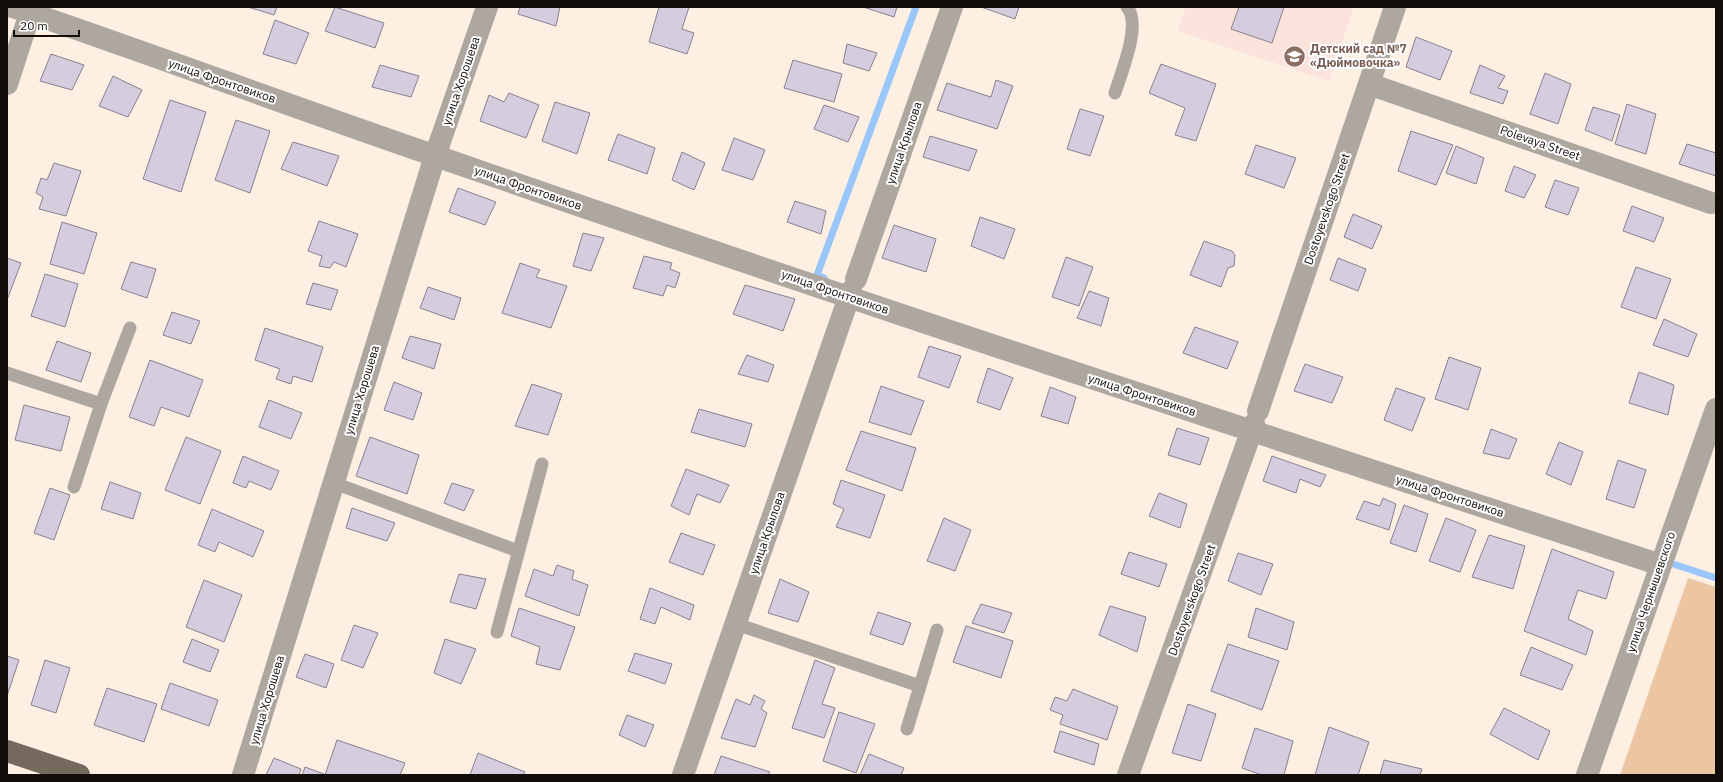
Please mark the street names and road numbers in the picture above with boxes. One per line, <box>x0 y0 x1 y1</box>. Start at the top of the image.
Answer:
street label: улица Хорошева <box>438 34 483 127</box>
street label: улица Фронтовиков <box>166 55 278 106</box>
street label: улица Крылова <box>882 99 925 186</box>
street label: Polevaya Street <box>1498 122 1582 163</box>
street label: Dostoyevskogo Street <box>1300 151 1353 267</box>
street label: улица Фронтовиков <box>472 162 584 213</box>
street label: улица Фронтовиков <box>779 266 891 317</box>
street label: улица Хорошева <box>341 343 382 436</box>
street label: улица Фронтовиков <box>1086 370 1198 419</box>
street label: улица Фронтовиков <box>1394 471 1506 520</box>
street label: улица Крылова <box>745 489 788 576</box>
street label: улица Чернышевского <box>1623 529 1678 654</box>
street label: Dostoyevskogo Street <box>1164 542 1219 657</box>
street label: улица Хорошева <box>246 653 287 746</box>

